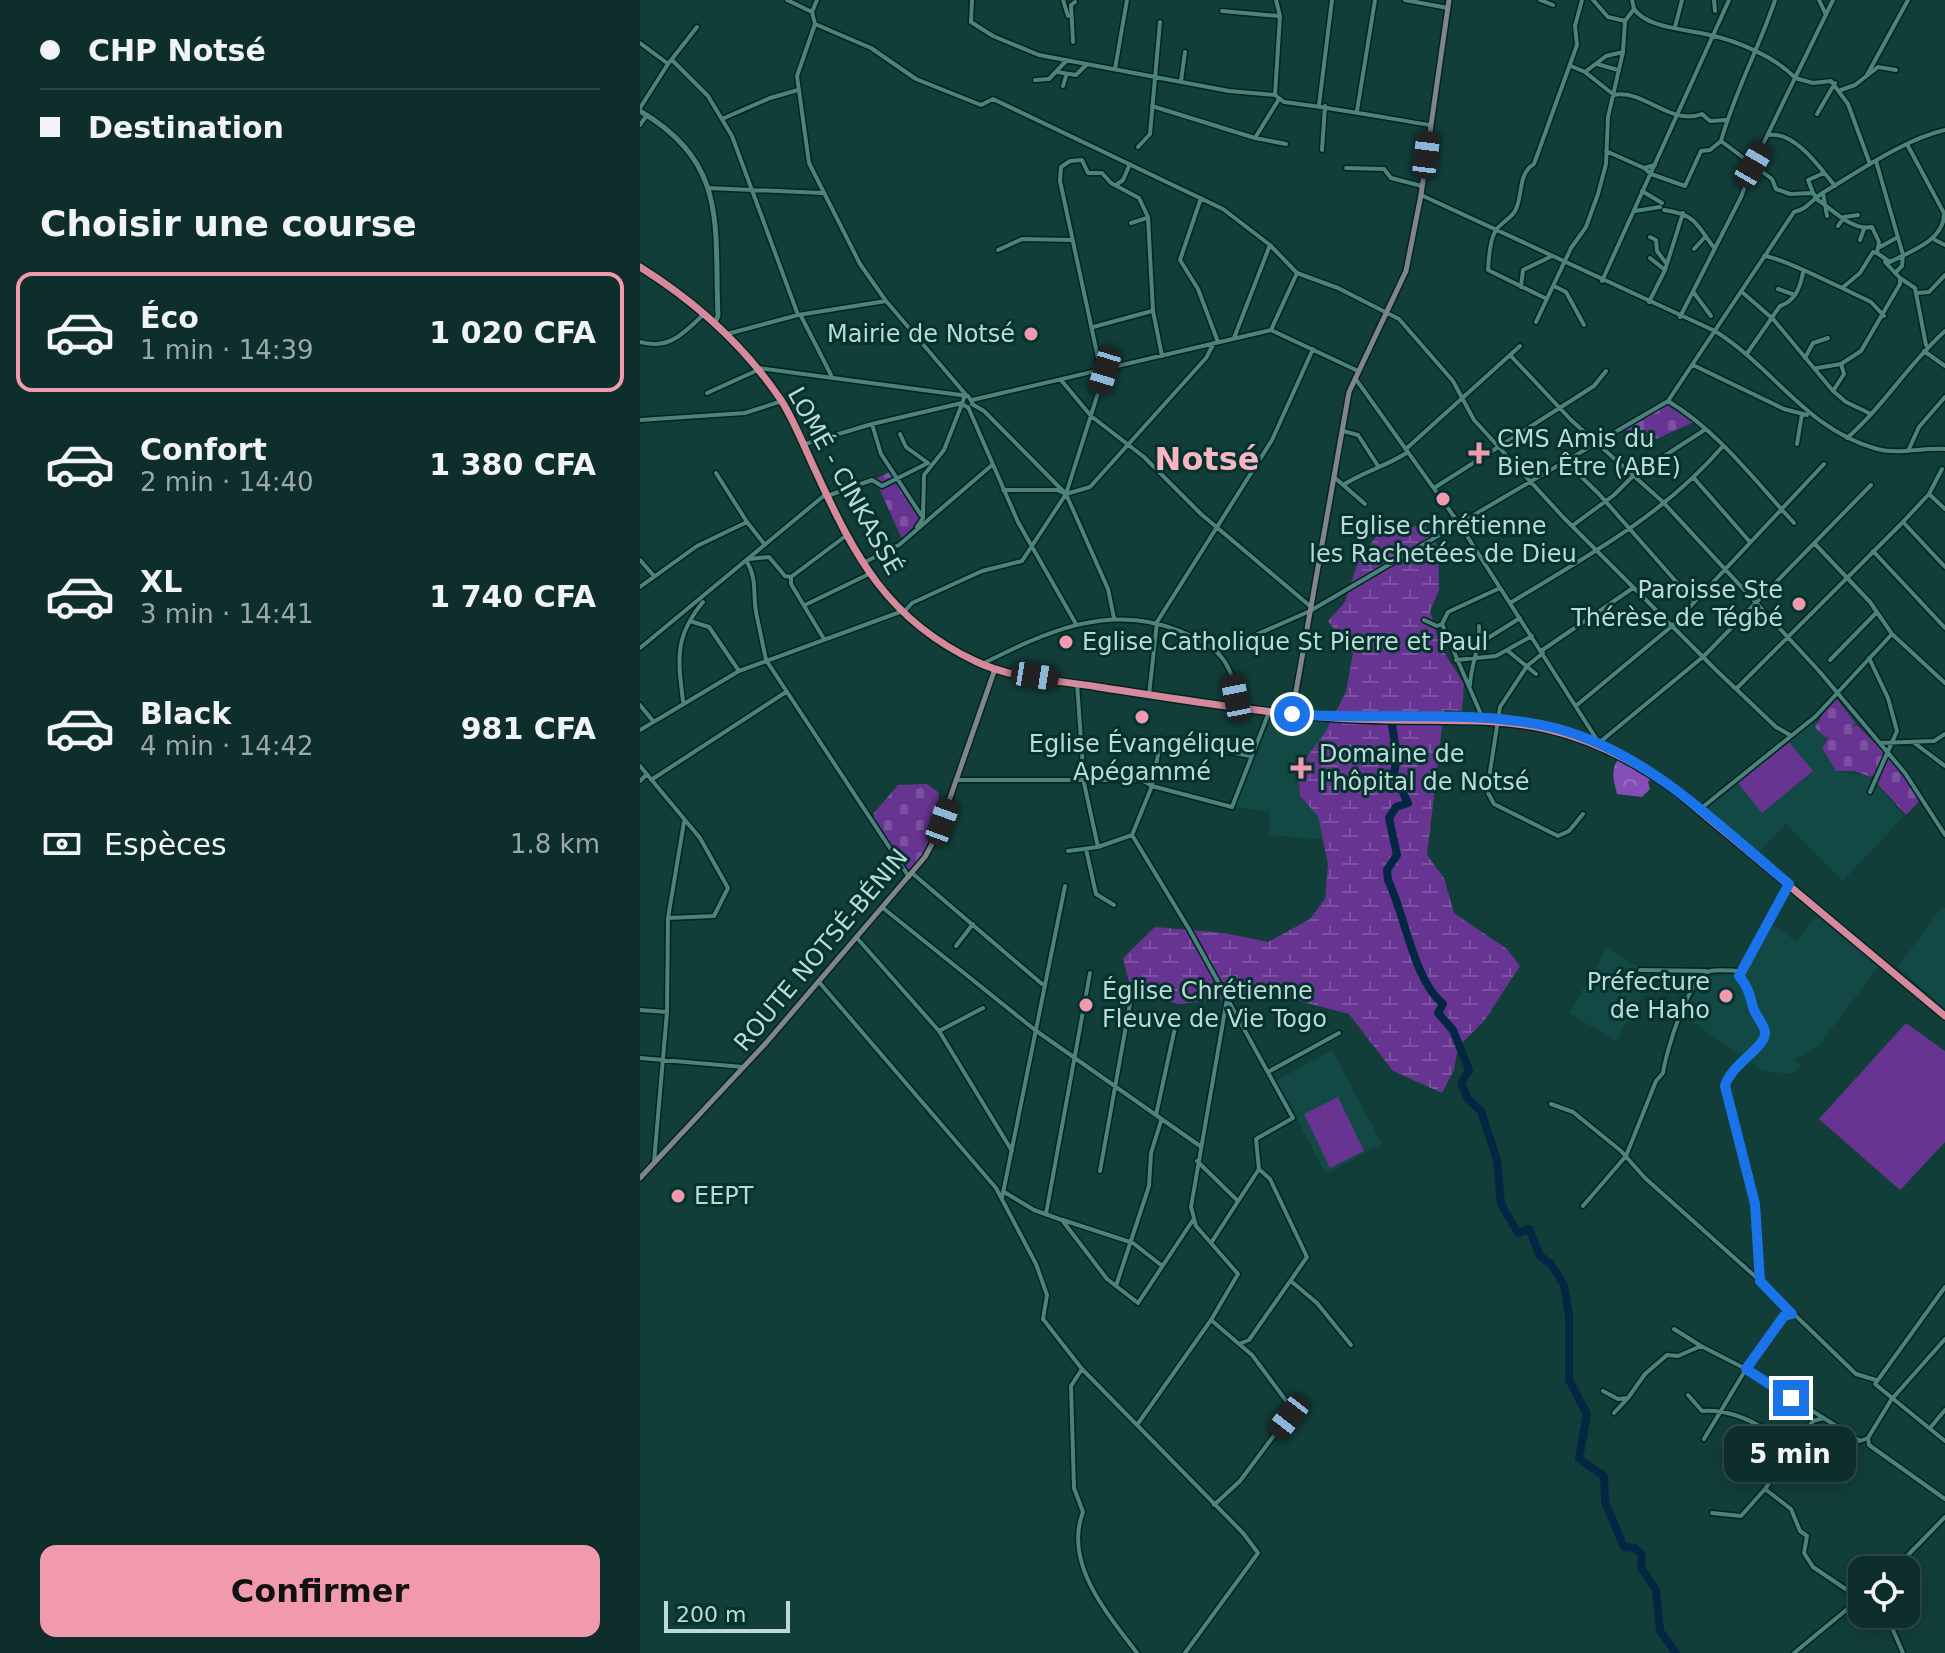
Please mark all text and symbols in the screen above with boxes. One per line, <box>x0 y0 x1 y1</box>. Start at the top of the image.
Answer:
text: CHP Notsé <box>88 33 266 68</box>
text: Destination <box>88 110 284 145</box>
car <box>1411 130 1441 180</box>
car <box>1731 138 1775 192</box>
text: Choisir une course <box>40 203 417 244</box>
icon: car <box>44 296 116 368</box>
text: Éco <box>140 300 199 335</box>
text: 1 020 CFA <box>429 315 596 350</box>
place label: Mairie de Notsé <box>827 320 1015 348</box>
marker: Mairie de Notsé <box>1022 325 1040 343</box>
text: 1 min · 14:39 <box>140 335 314 365</box>
car <box>1087 345 1123 397</box>
street label: LOMÉ - CINKASSÉ <box>782 382 909 580</box>
place label: CMS Amis du Bien Être (ABE) <box>1497 425 1681 481</box>
icon: car <box>44 428 116 500</box>
text: Confort <box>140 432 267 467</box>
district label: Notsé <box>1155 440 1259 478</box>
marker: CMS Amis du Bien Être (ABE) <box>1468 442 1490 464</box>
text: 1 380 CFA <box>429 447 596 482</box>
text: 2 min · 14:40 <box>140 467 314 497</box>
marker: Eglise chrétienne les Rachetées de Dieu <box>1434 490 1452 508</box>
place label: Eglise chrétienne les Rachetées de Dieu <box>1309 512 1577 568</box>
icon: car <box>44 560 116 632</box>
text: XL <box>140 564 182 599</box>
place label: Paroisse Ste Thérèse de Tégbé <box>1570 576 1783 632</box>
text: 1 740 CFA <box>429 579 596 614</box>
marker: Paroisse Ste Thérèse de Tégbé <box>1790 595 1808 613</box>
text: 3 min · 14:41 <box>140 599 314 629</box>
place label: Eglise Catholique St Pierre et Paul <box>1082 628 1488 656</box>
marker: Eglise Catholique St Pierre et Paul <box>1057 633 1075 651</box>
car <box>1009 660 1061 692</box>
car <box>1220 672 1252 724</box>
icon: car <box>44 692 116 764</box>
text: Black <box>140 696 231 731</box>
route start <box>1274 696 1310 732</box>
marker: Eglise Évangélique Apégammé <box>1133 708 1151 726</box>
text: 981 CFA <box>461 711 596 746</box>
place label: Eglise Évangélique Apégammé <box>1029 729 1255 786</box>
text: 4 min · 14:42 <box>140 731 314 761</box>
place label: Domaine de l'hôpital de Notsé <box>1319 740 1529 796</box>
marker: Domaine de l'hôpital de Notsé <box>1290 757 1312 779</box>
car <box>923 795 961 849</box>
icon: cash <box>40 822 84 866</box>
text: Espèces <box>104 827 227 862</box>
text: 1.8 km <box>510 829 600 859</box>
street label: ROUTE NOTSÉ-BÉNIN <box>728 843 914 1057</box>
place label: Préfecture de Haho <box>1587 968 1710 1024</box>
place label: Église Chrétienne Fleuve de Vie Togo <box>1102 976 1327 1033</box>
marker: Préfecture de Haho <box>1717 987 1735 1005</box>
marker: Église Chrétienne Fleuve de Vie Togo <box>1077 996 1095 1014</box>
place label: EEPT <box>694 1182 754 1210</box>
marker: EEPT <box>669 1187 687 1205</box>
route end <box>1773 1380 1809 1416</box>
car <box>1265 1391 1313 1443</box>
callout: 5 min <box>1725 1426 1857 1482</box>
text: 5 min <box>1749 1439 1831 1469</box>
button: Confirmer <box>40 1545 600 1637</box>
map controls <box>1848 1556 1920 1628</box>
button: locate <box>1848 1556 1920 1628</box>
scale bar <box>664 1597 790 1633</box>
text: 200 m <box>676 1602 746 1627</box>

